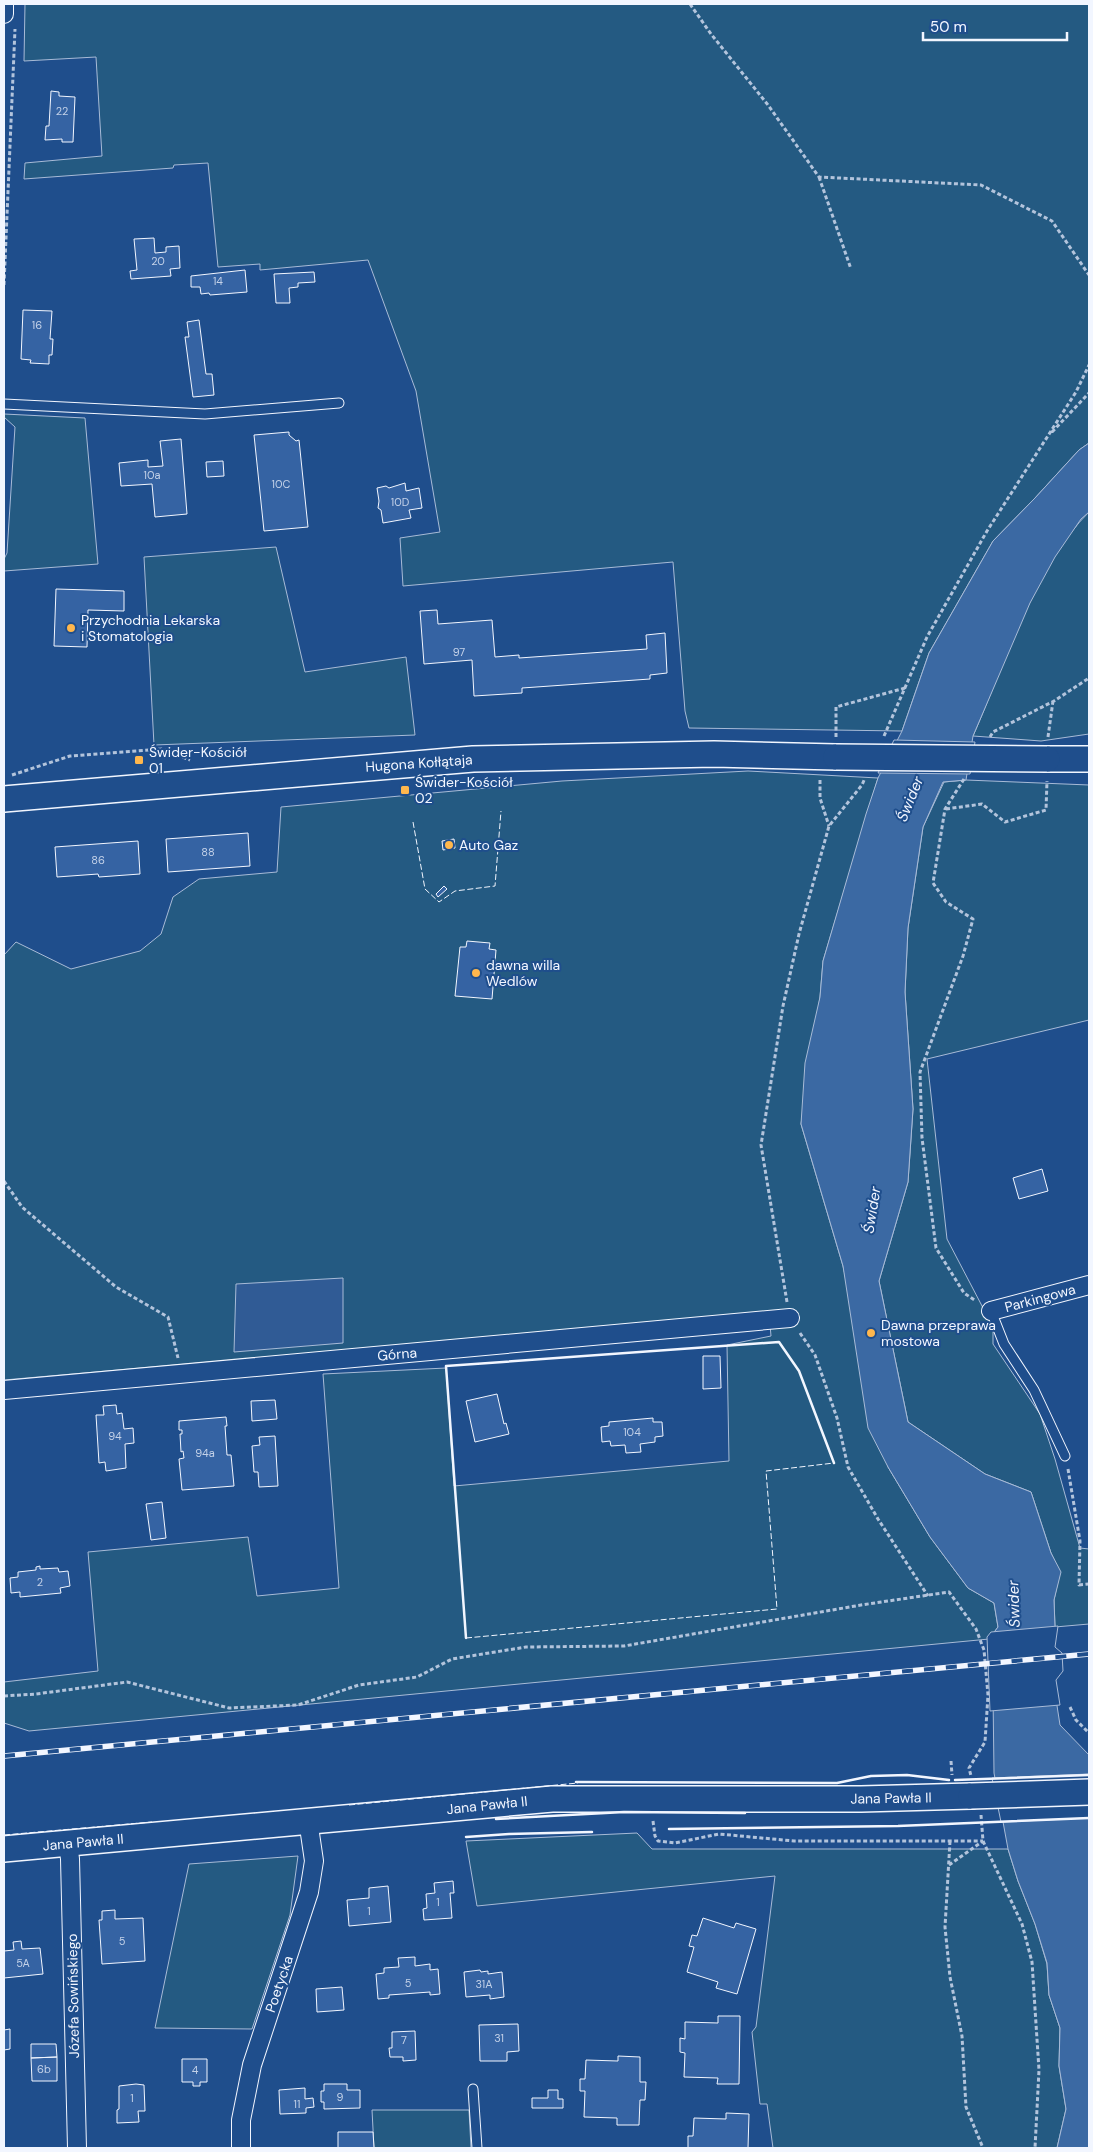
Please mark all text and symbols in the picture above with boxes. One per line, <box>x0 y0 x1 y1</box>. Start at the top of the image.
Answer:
scale bar <box>923 10 1067 42</box>
text: 50 m <box>930 17 967 37</box>
house number: 22 <box>56 104 68 118</box>
house number: 20 <box>151 254 165 268</box>
house number: 14 <box>213 274 223 288</box>
house number: 16 <box>32 318 42 332</box>
house number: 10a <box>144 468 160 482</box>
house number: 10C <box>272 477 291 491</box>
house number: 10D <box>391 495 410 509</box>
place label: Przychodnia Lekarska i Stomatologia <box>81 611 220 645</box>
marker: Przychodnia Lekarska i Stomatologia <box>65 622 77 634</box>
house number: 97 <box>453 645 465 659</box>
place label: Świder-Kościół 01 <box>149 743 247 777</box>
street label: Hugona Kołłątaja <box>365 750 473 776</box>
marker: Świder-Kościół 01 <box>133 754 145 766</box>
place label: Świder-Kościół 02 <box>415 773 513 807</box>
water label: Świder <box>892 773 928 825</box>
marker: Świder-Kościół 02 <box>399 784 411 796</box>
place label: Auto Gaz <box>459 836 518 854</box>
marker: Auto Gaz <box>443 839 455 851</box>
house number: 88 <box>201 845 215 859</box>
house number: 86 <box>91 853 105 867</box>
place label: dawna willa Wedlów <box>486 956 560 990</box>
marker: dawna willa Wedlów <box>470 967 482 979</box>
water label: Świder <box>858 1185 886 1235</box>
street label: Parkingowa <box>1003 1280 1077 1316</box>
place label: Dawna przeprawa mostowa <box>881 1316 996 1350</box>
marker: Dawna przeprawa mostowa <box>865 1327 877 1339</box>
street label: Górna <box>376 1343 418 1365</box>
house number: 104 <box>623 1425 641 1439</box>
house number: 94 <box>108 1429 122 1443</box>
house number: 94a <box>195 1446 215 1460</box>
house number: 2 <box>37 1575 43 1589</box>
water label: Świder <box>1003 1580 1025 1628</box>
street label: Jana Pawła II <box>850 1788 932 1808</box>
street label: Jana Pawła II <box>446 1792 528 1818</box>
street label: Jana Pawła II <box>42 1829 124 1855</box>
house number: 1 <box>436 1895 440 1909</box>
house number: 1 <box>367 1904 371 1918</box>
street label: Józefa Sowińskiego <box>63 1933 83 2059</box>
house number: 5 <box>119 1934 126 1948</box>
street label: Poetycka <box>261 1953 297 2015</box>
house number: 5A <box>16 1956 30 1970</box>
house number: 5 <box>405 1976 412 1990</box>
house number: 31A <box>475 1977 493 1991</box>
house number: 31 <box>494 2031 504 2045</box>
house number: 7 <box>401 2033 407 2047</box>
house number: 6b <box>37 2062 51 2076</box>
house number: 4 <box>192 2063 199 2077</box>
house number: 9 <box>337 2090 344 2104</box>
house number: 1 <box>130 2091 134 2105</box>
house number: 11 <box>294 2097 300 2111</box>

